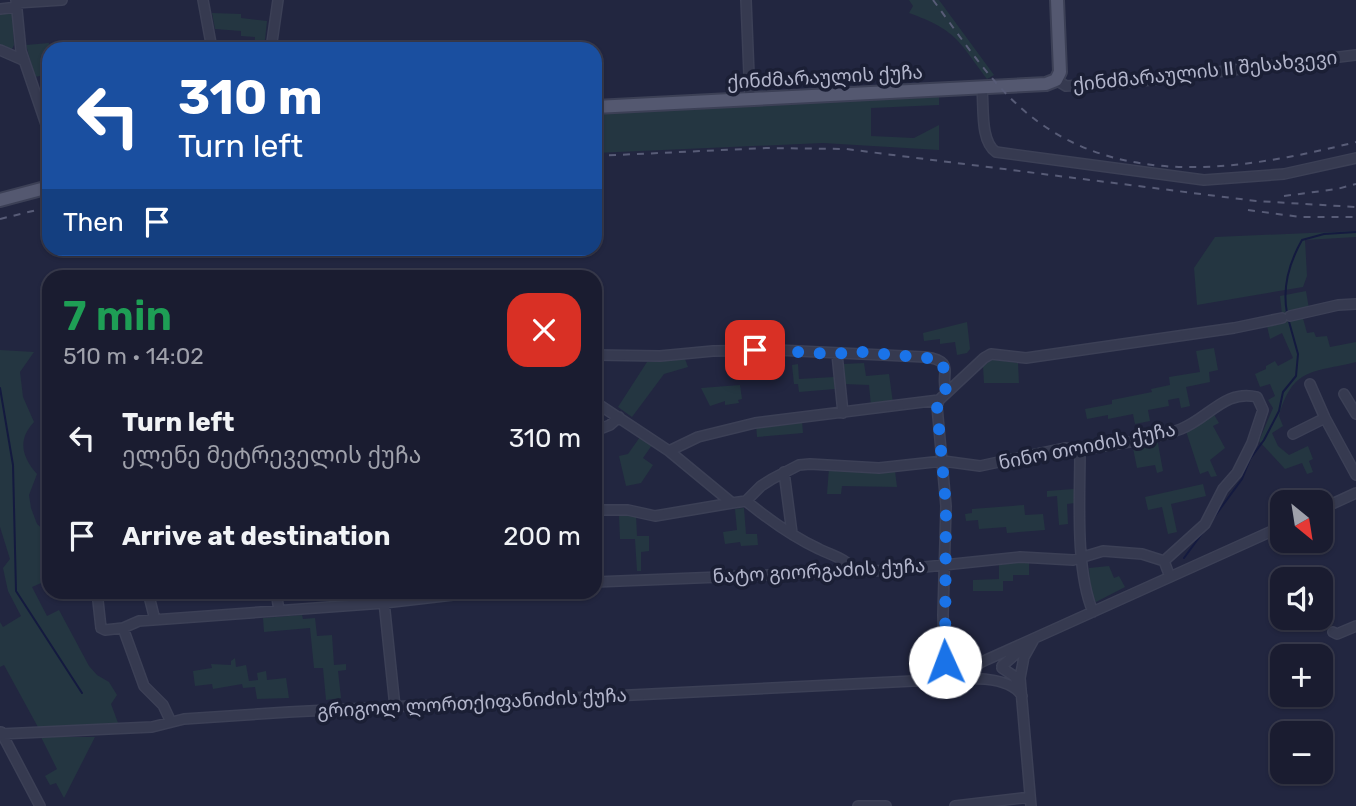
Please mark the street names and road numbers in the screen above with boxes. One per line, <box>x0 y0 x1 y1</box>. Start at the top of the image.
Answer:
street label: ქინძმარაულის II შესახვევი <box>1072 46 1339 97</box>
street label: ქინძმარაულის ქუჩა <box>727 60 923 95</box>
street label: ნინო თოიძის ქუჩა <box>997 418 1177 474</box>
street label: ნატო გიორგაძის ქუჩა <box>712 554 926 588</box>
street label: გრიგოლ ლორთქიფანიძის ქუჩა <box>317 683 627 724</box>

